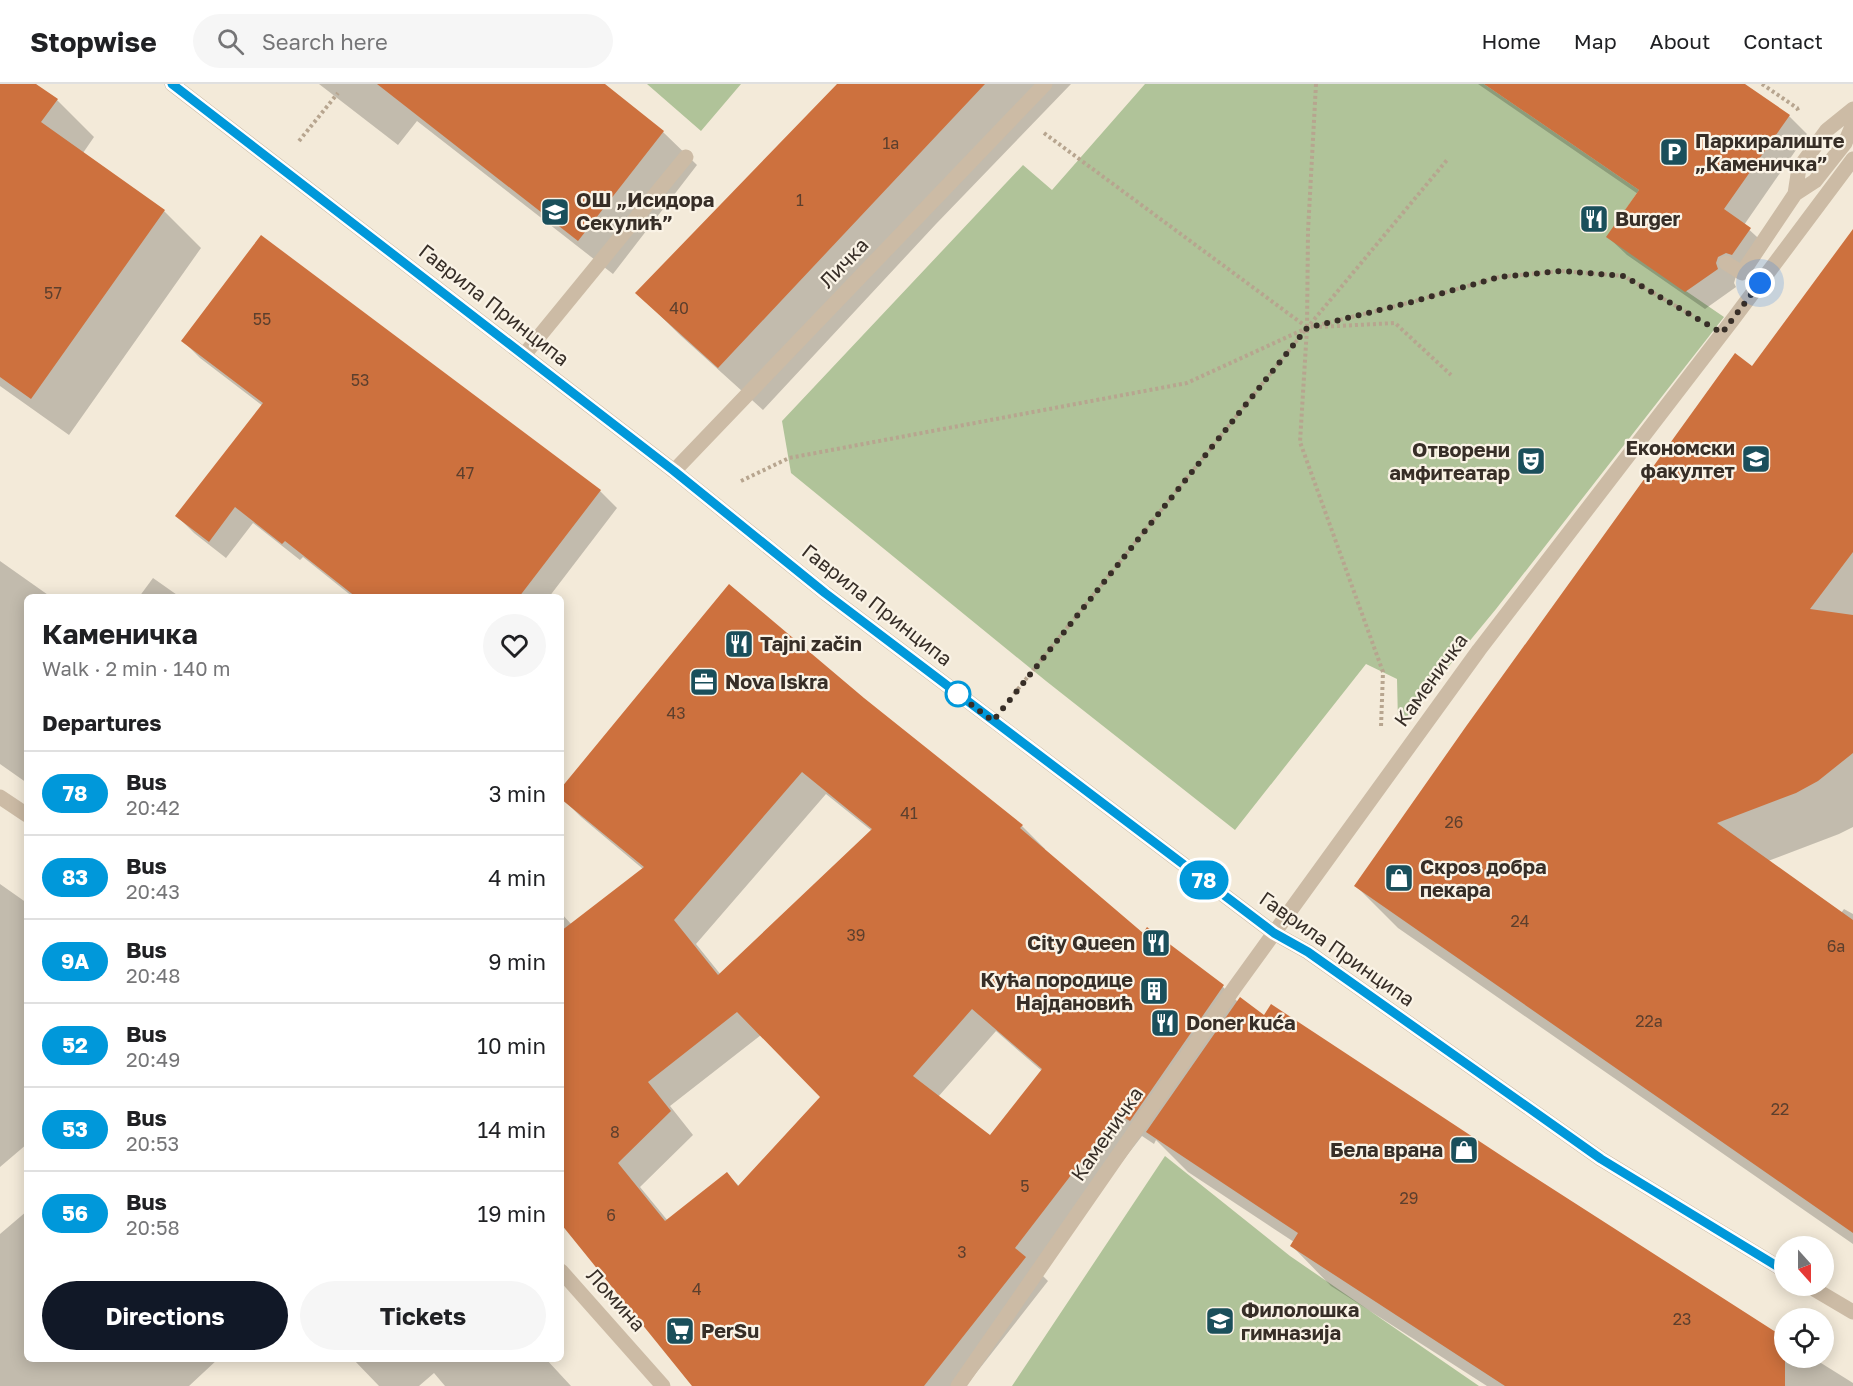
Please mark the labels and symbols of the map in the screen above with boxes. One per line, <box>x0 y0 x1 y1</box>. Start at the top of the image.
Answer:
place label: Паркиралиште „Каменичка” <box>1695 128 1845 175</box>
house number: 1a <box>883 133 899 153</box>
parking icon: Паркиралиште „Каменичка” <box>1658 136 1690 168</box>
place label: ОШ „Исидора Секулић” <box>576 187 714 234</box>
house number: 1 <box>796 190 804 210</box>
school or university icon: ОШ „Исидора Секулић” <box>539 196 571 228</box>
restaurant icon: Burger <box>1578 203 1610 235</box>
place label: Burger <box>1615 206 1681 230</box>
street label: Личка <box>814 232 873 292</box>
street label: Гаврила Принципа <box>415 238 574 370</box>
your location <box>1745 268 1775 298</box>
house number: 57 <box>44 283 62 303</box>
house number: 40 <box>669 298 689 318</box>
house number: 55 <box>253 309 271 329</box>
house number: 53 <box>351 370 369 390</box>
place label: Економски факултет <box>1625 435 1735 482</box>
place label: Отворени амфитеатар <box>1389 437 1510 484</box>
school or university icon: Економски факултет <box>1740 443 1772 475</box>
theatre icon: Отворени амфитеатар <box>1515 445 1547 477</box>
house number: 47 <box>456 463 474 483</box>
street label: Гаврила Принципа <box>798 538 957 670</box>
restaurant icon: Tajni začin <box>723 628 755 660</box>
street label: Каменичка <box>1388 628 1472 731</box>
place label: Tajni začin <box>760 631 862 655</box>
office icon: Nova Iskra <box>688 666 720 698</box>
place label: Nova Iskra <box>725 669 828 693</box>
unlabelled marker <box>945 681 971 707</box>
house number: 43 <box>666 703 686 723</box>
house number: 41 <box>900 803 918 823</box>
house number: 26 <box>1445 812 1463 832</box>
place label: Скроз добра пекара <box>1420 854 1547 901</box>
line badge: 78 <box>1177 860 1231 900</box>
shop icon: Скроз добра пекара <box>1383 862 1415 894</box>
street label: Гаврила Принципа <box>1255 886 1420 1011</box>
house number: 24 <box>1510 911 1530 931</box>
house number: 39 <box>846 925 866 945</box>
restaurant icon: City Queen <box>1140 927 1172 959</box>
place label: City Queen <box>1027 930 1135 954</box>
house number: 6a <box>1827 936 1845 956</box>
place label: Кућа породице Најдановић <box>980 967 1133 1014</box>
building icon: Кућа породице Најдановић <box>1138 975 1170 1007</box>
restaurant icon: Doner kuća <box>1149 1007 1181 1039</box>
place label: Doner kuća <box>1186 1010 1296 1034</box>
house number: 22a <box>1635 1011 1663 1031</box>
street label: Каменичка <box>1065 1082 1147 1185</box>
house number: 22 <box>1771 1099 1789 1119</box>
house number: 8 <box>610 1122 620 1142</box>
shop icon: Бела врана <box>1448 1134 1480 1166</box>
place label: Бела врана <box>1330 1137 1443 1161</box>
house number: 5 <box>1020 1176 1030 1196</box>
house number: 29 <box>1400 1188 1418 1208</box>
house number: 6 <box>606 1205 616 1225</box>
north arrow <box>1774 1236 1834 1296</box>
house number: 3 <box>957 1242 967 1262</box>
street label: Ломина <box>582 1263 651 1336</box>
house number: 4 <box>692 1279 702 1299</box>
place label: Филолошка гимназија <box>1241 1297 1359 1344</box>
school or university icon: Филолошка гимназија <box>1204 1305 1236 1337</box>
house number: 23 <box>1673 1309 1691 1329</box>
supermarket icon: PerSu <box>664 1315 696 1347</box>
place label: PerSu <box>701 1318 759 1342</box>

